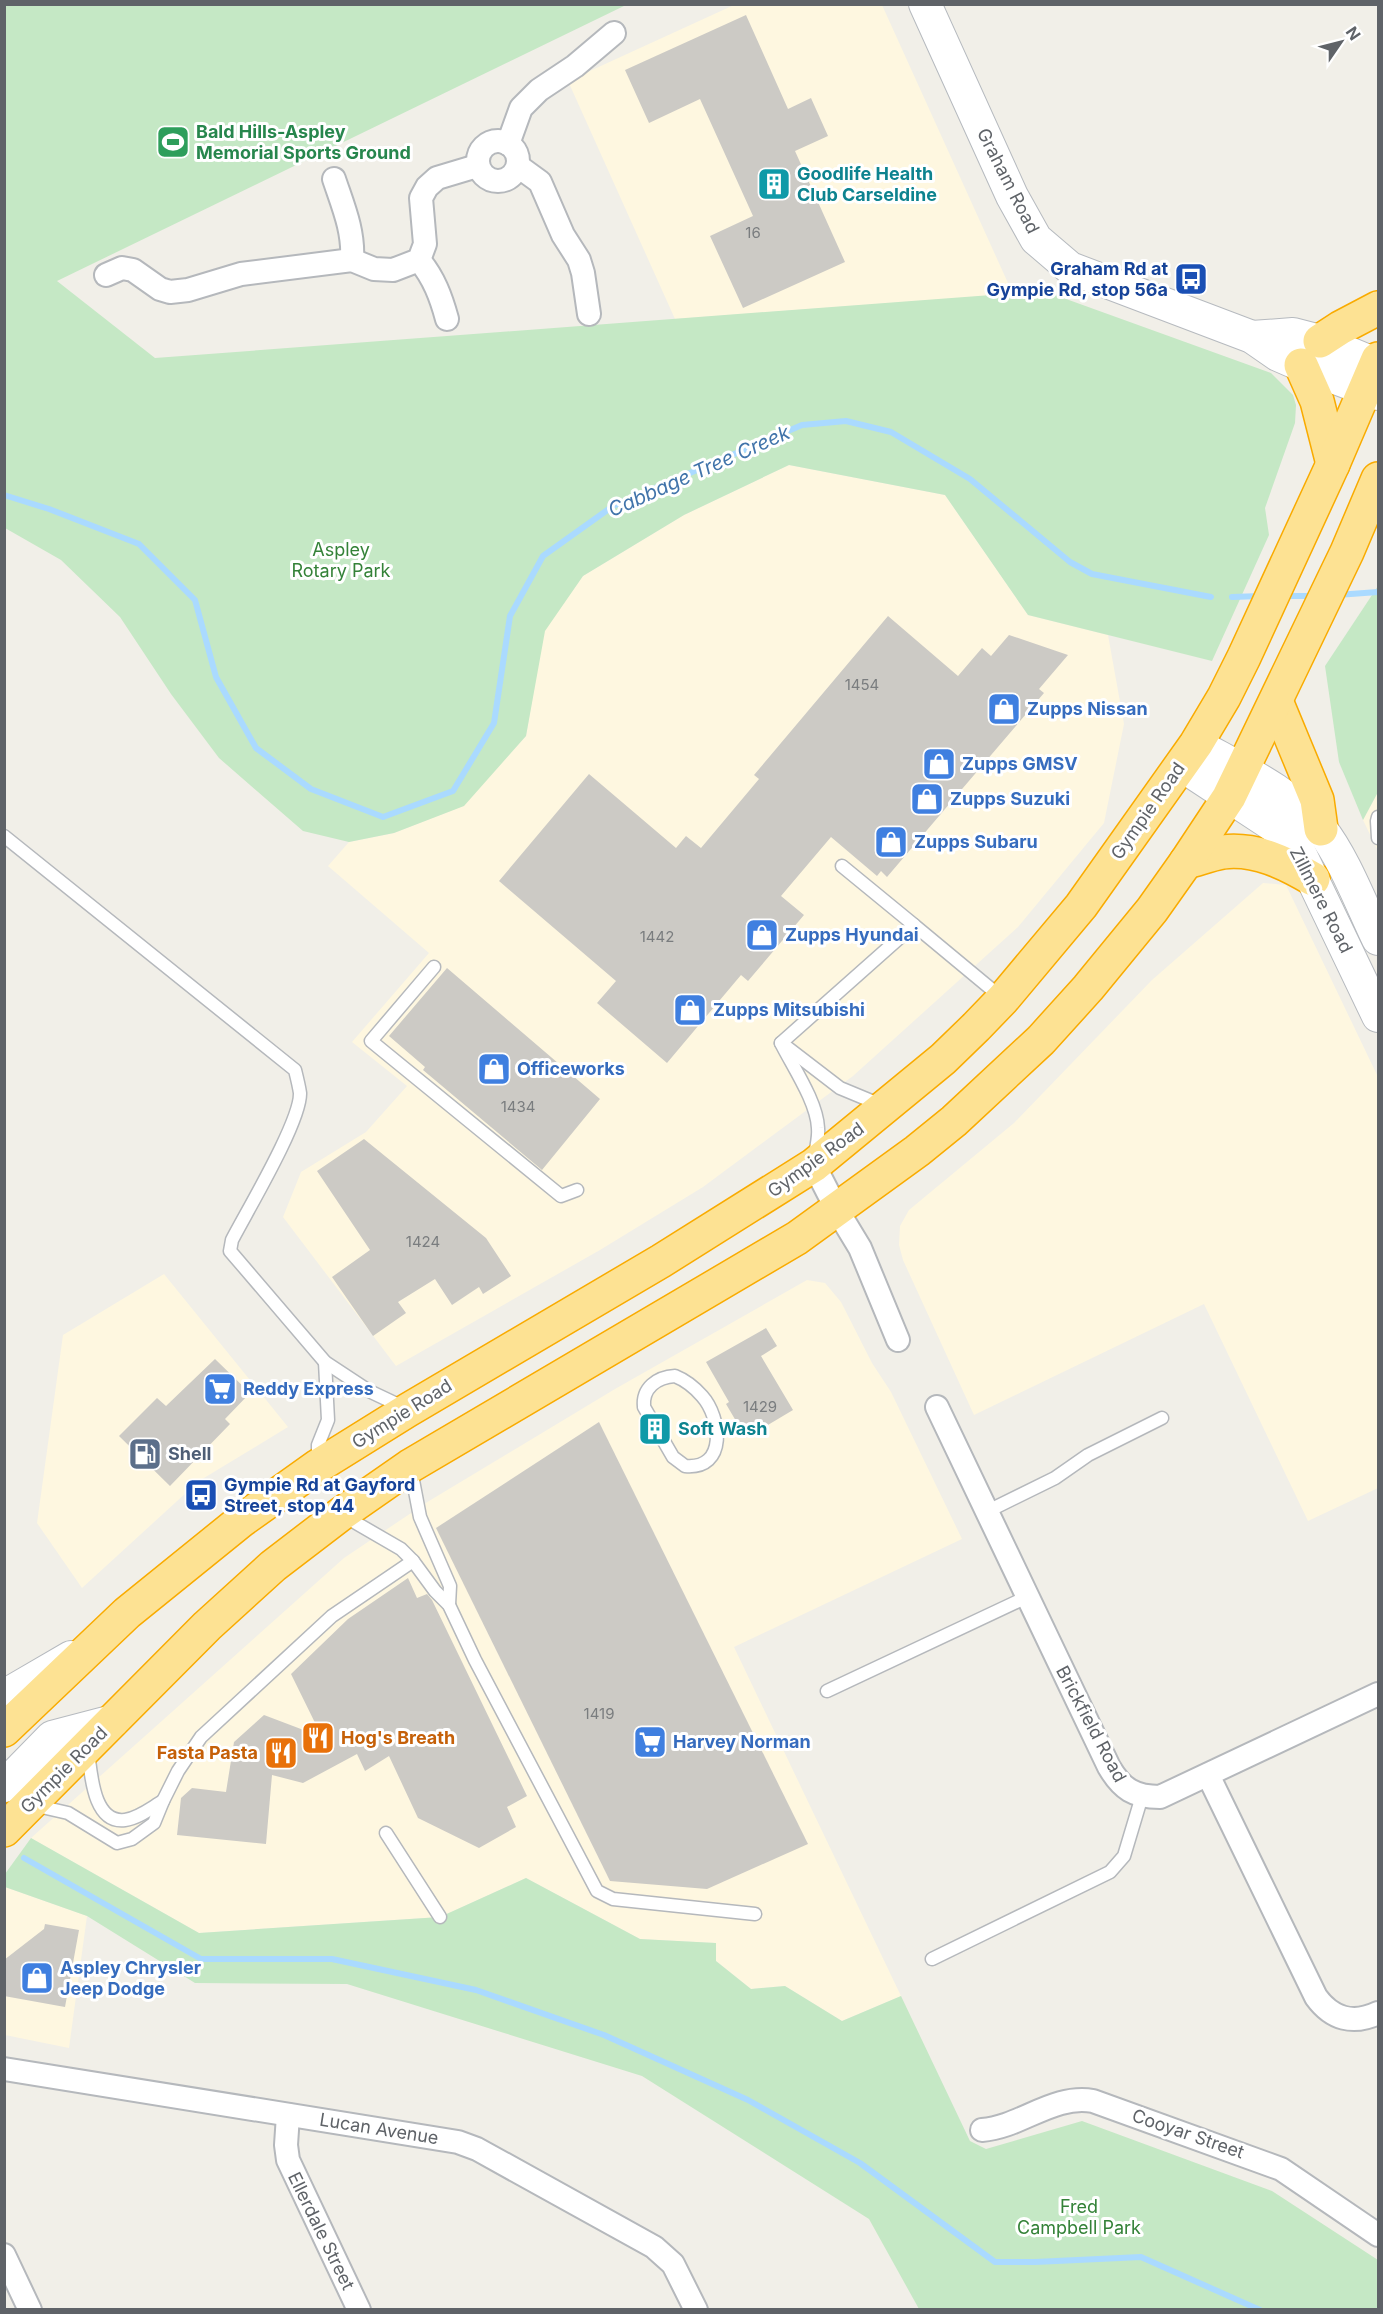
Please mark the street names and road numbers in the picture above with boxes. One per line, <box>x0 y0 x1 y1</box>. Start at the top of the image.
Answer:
street label: Graham Road <box>973 125 1044 237</box>
street label: Gympie Road <box>1106 758 1189 863</box>
street label: Zillmere Road <box>1286 843 1357 956</box>
street label: Gympie Road <box>764 1118 868 1201</box>
street label: Gympie Road <box>348 1375 455 1453</box>
street label: Brickfield Road <box>1052 1662 1131 1786</box>
street label: Gympie Road <box>16 1722 111 1817</box>
street label: Cooyar Street <box>1129 2105 1247 2163</box>
street label: Lucan Avenue <box>318 2109 440 2148</box>
street label: Ellerdale Street <box>284 2168 359 2293</box>

